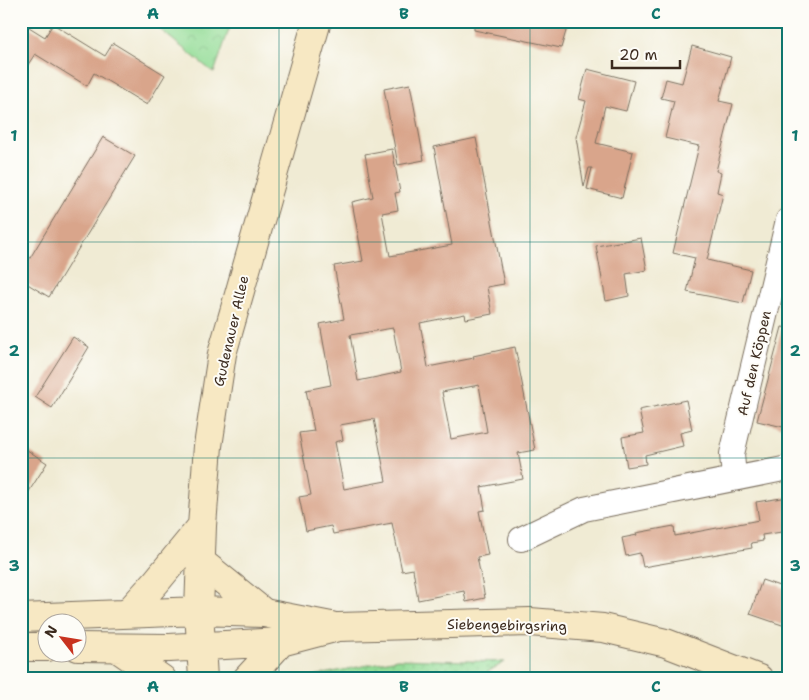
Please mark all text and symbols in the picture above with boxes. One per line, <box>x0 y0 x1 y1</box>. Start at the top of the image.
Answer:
text: A <box>147 3 159 24</box>
text: B <box>399 3 409 24</box>
text: C <box>651 3 661 24</box>
scale bar <box>612 38 679 70</box>
text: 20 m <box>619 45 658 65</box>
text: 1 <box>10 125 18 146</box>
text: 1 <box>791 125 799 146</box>
street label: Gudenauer Allee <box>209 274 253 388</box>
street label: Auf den Köppen <box>733 308 775 417</box>
text: 2 <box>8 340 20 361</box>
text: 2 <box>789 340 801 361</box>
text: 3 <box>8 555 20 576</box>
text: 3 <box>789 555 801 576</box>
north arrow <box>38 612 88 662</box>
street label: Siebengebirgsring <box>447 615 567 635</box>
text: N <box>40 622 61 641</box>
text: A <box>147 676 159 697</box>
text: B <box>399 676 409 697</box>
text: C <box>651 676 661 697</box>

